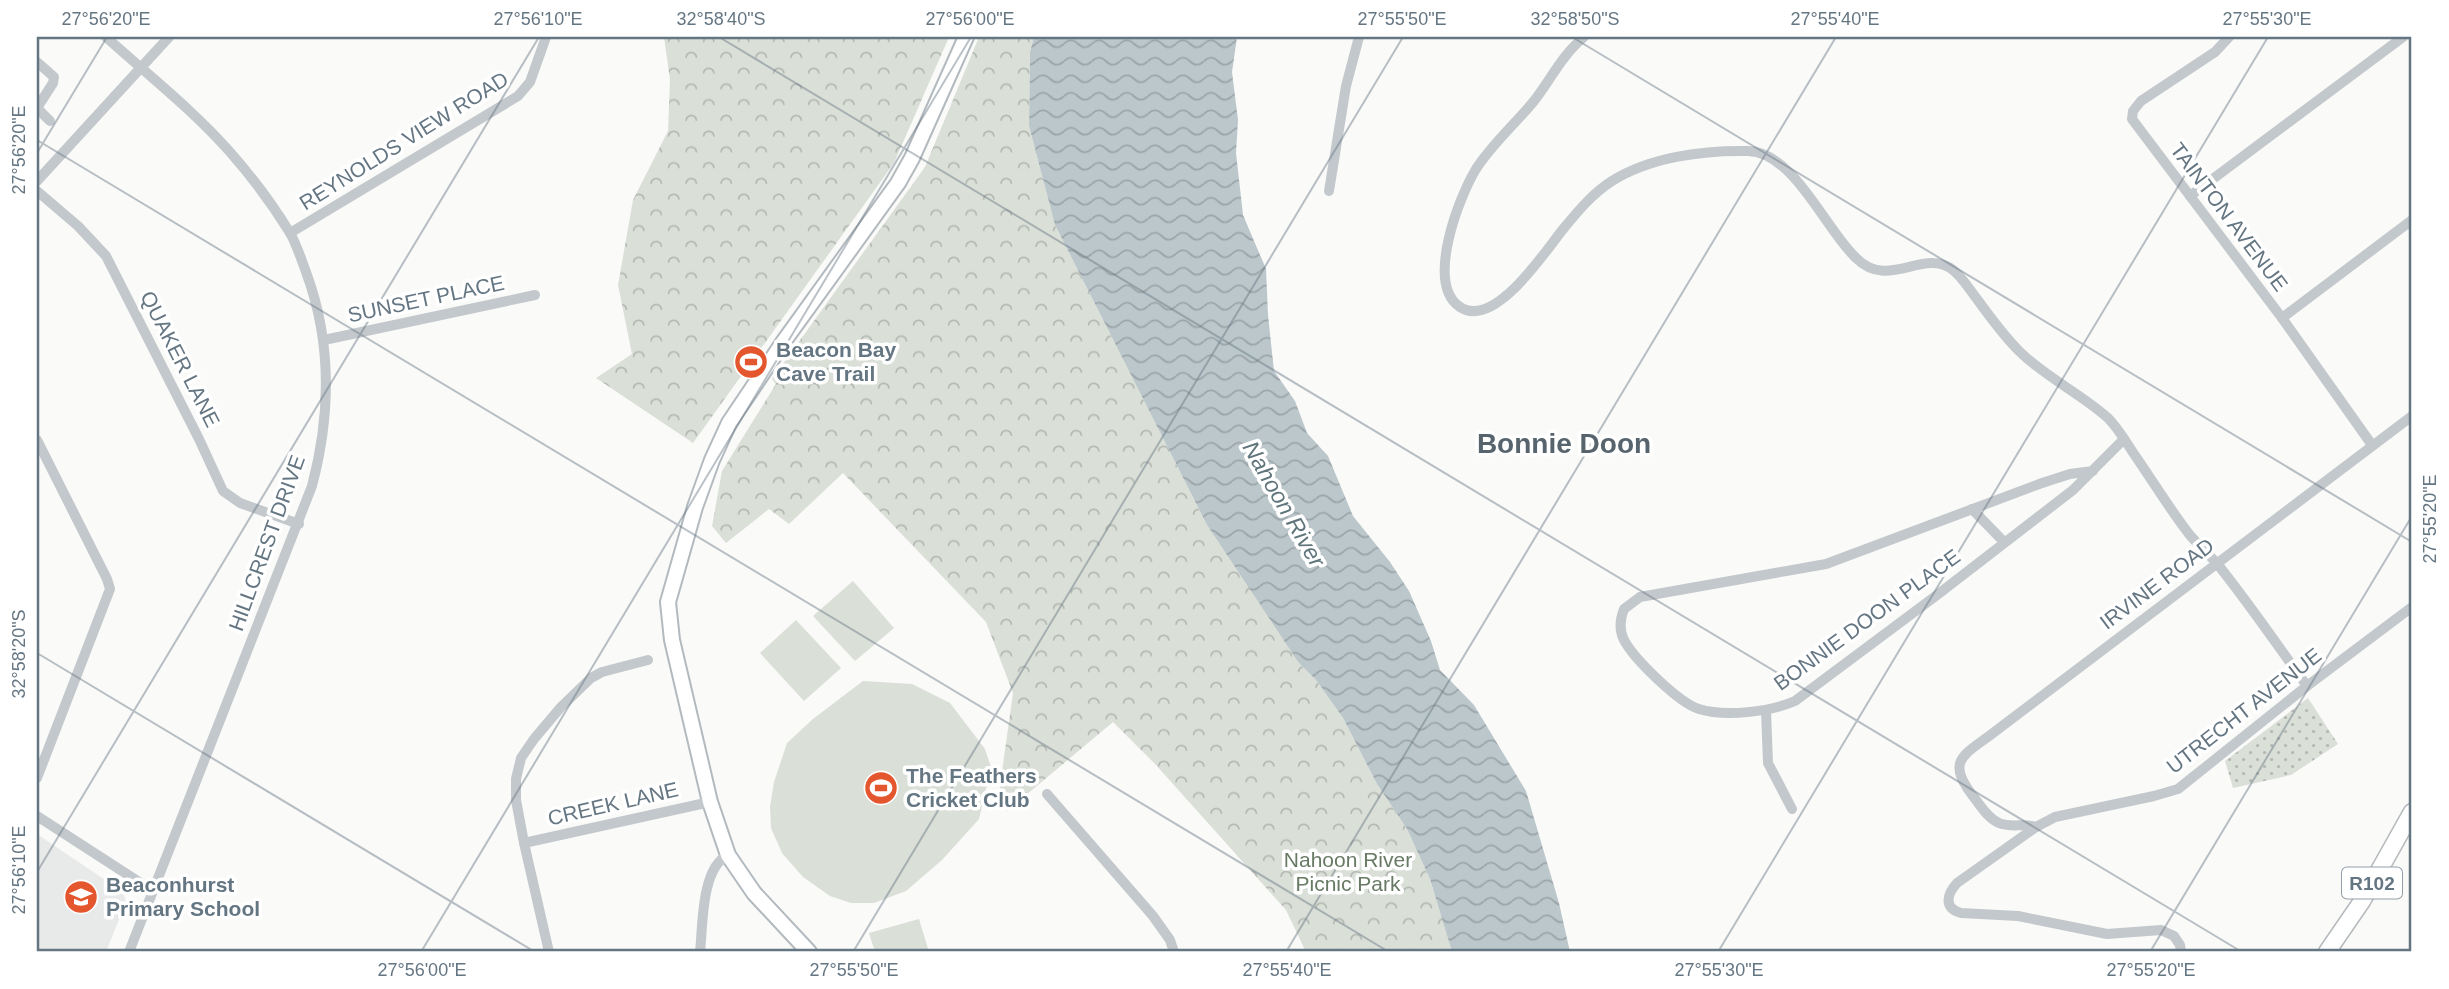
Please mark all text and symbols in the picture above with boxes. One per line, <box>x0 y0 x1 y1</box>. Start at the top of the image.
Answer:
text: 27°56'20"E <box>61 9 151 29</box>
text: 27°56'10"E <box>493 9 583 29</box>
text: 32°58'40"S <box>676 9 766 29</box>
text: 27°56'00"E <box>925 9 1015 29</box>
text: 27°55'50"E <box>1357 9 1447 29</box>
text: 32°58'50"S <box>1530 9 1620 29</box>
text: 27°55'40"E <box>1790 9 1880 29</box>
text: 27°55'30"E <box>2222 9 2312 29</box>
street label: REYNOLDS VIEW ROAD <box>295 67 512 214</box>
text: 27°56'20"E <box>9 105 29 195</box>
street label: TAINTON AVENUE <box>2166 138 2293 295</box>
street label: SUNSET PLACE <box>345 271 506 326</box>
street label: QUAKER LANE <box>136 287 225 431</box>
place label: Beacon Bay Cave Trail <box>776 338 897 385</box>
sports icon: Beacon Bay Cave Trail <box>732 343 770 381</box>
district label: Bonnie Doon <box>1477 428 1651 459</box>
water label: Nahoon River <box>1238 437 1331 573</box>
street label: HILLCREST DRIVE <box>224 452 309 634</box>
text: 27°55'20"E <box>2420 474 2440 564</box>
street label: IRVINE ROAD <box>2095 533 2218 634</box>
street label: BONNIE DOON PLACE <box>1769 544 1964 695</box>
text: 32°58'20"S <box>9 609 29 699</box>
street label: UTRECHT AVENUE <box>2162 643 2325 778</box>
place label: The Feathers Cricket Club <box>906 764 1037 811</box>
sports icon: The Feathers Cricket Club <box>862 769 900 807</box>
street label: CREEK LANE <box>545 777 680 830</box>
text: 27°56'10"E <box>9 825 29 915</box>
park label: Nahoon River Picnic Park <box>1284 848 1412 895</box>
road number: R102 <box>2342 868 2402 898</box>
place label: Beaconhurst Primary School <box>106 873 260 920</box>
school or university icon: Beaconhurst Primary School <box>62 878 100 916</box>
text: 27°56'00"E <box>377 960 467 980</box>
text: 27°55'50"E <box>809 960 899 980</box>
text: 27°55'40"E <box>1242 960 1332 980</box>
text: 27°55'30"E <box>1674 960 1764 980</box>
text: 27°55'20"E <box>2106 960 2196 980</box>

